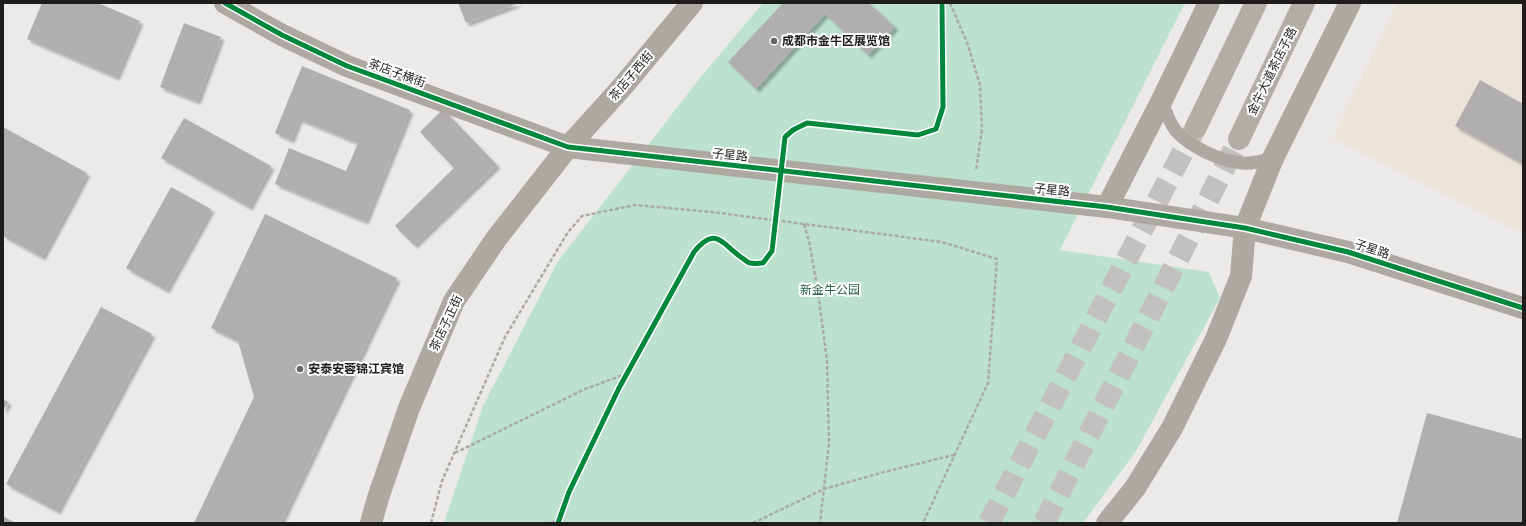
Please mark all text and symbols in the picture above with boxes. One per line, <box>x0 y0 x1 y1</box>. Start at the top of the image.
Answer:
street label: 金牛大道茶店子路 <box>1245 25 1299 117</box>
place label: 成都市金牛区展览馆 <box>782 34 890 48</box>
marker: 成都市金牛区展览馆 <box>769 36 779 46</box>
street label: 茶店子西街 <box>606 49 656 103</box>
street label: 茶店子横街 <box>366 56 428 90</box>
street label: 子星路 <box>711 146 749 164</box>
street label: 子星路 <box>1033 181 1071 199</box>
street label: 子星路 <box>1353 237 1391 261</box>
park label: 新金牛公园 <box>800 283 860 297</box>
street label: 茶店子正街 <box>427 293 465 353</box>
place label: 安泰安蓉锦江宾馆 <box>308 362 404 376</box>
marker: 安泰安蓉锦江宾馆 <box>295 364 305 374</box>

